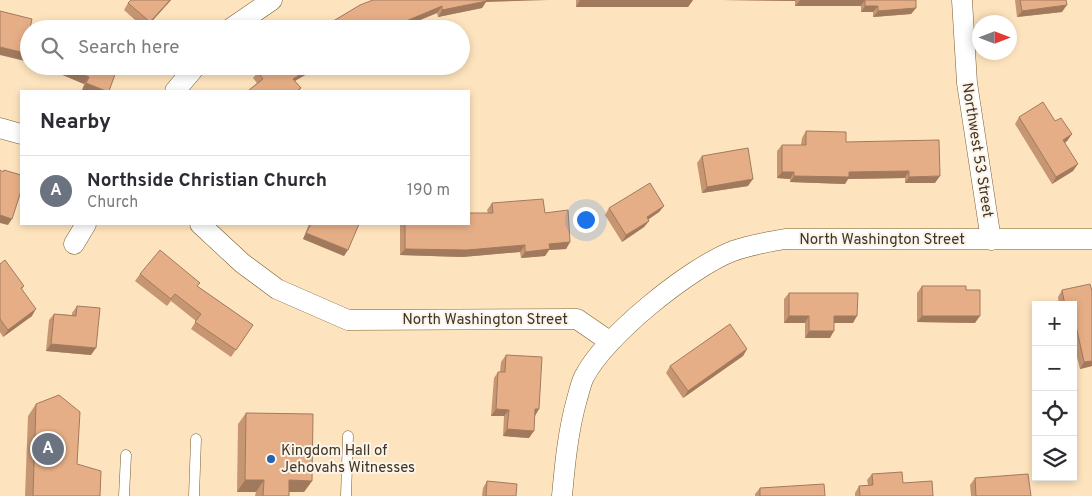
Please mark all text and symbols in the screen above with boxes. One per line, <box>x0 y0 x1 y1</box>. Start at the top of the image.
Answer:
north arrow <box>972 15 1017 60</box>
search box <box>20 20 470 75</box>
icon: search <box>38 34 66 62</box>
text: Search here <box>78 36 180 60</box>
street label: Northwest 53 Street <box>956 81 997 219</box>
text: Nearby <box>40 109 111 136</box>
text: Northside Christian Church <box>87 169 327 193</box>
text: A <box>50 181 62 201</box>
text: 190 m <box>407 181 450 201</box>
text: Church <box>87 193 138 213</box>
your location <box>573 207 599 233</box>
street label: North Washington Street <box>799 231 965 250</box>
map controls <box>1032 301 1077 481</box>
button: + <box>1032 301 1077 346</box>
street label: North Washington Street <box>402 311 568 330</box>
button: − <box>1032 346 1077 391</box>
button: locate <box>1032 391 1077 436</box>
pin: A <box>32 430 64 468</box>
button: layers <box>1032 436 1077 481</box>
place label: Kingdom Hall of Jehovahs Witnesses <box>281 442 415 478</box>
marker: Kingdom Hall of Jehovahs Witnesses <box>265 453 277 465</box>

